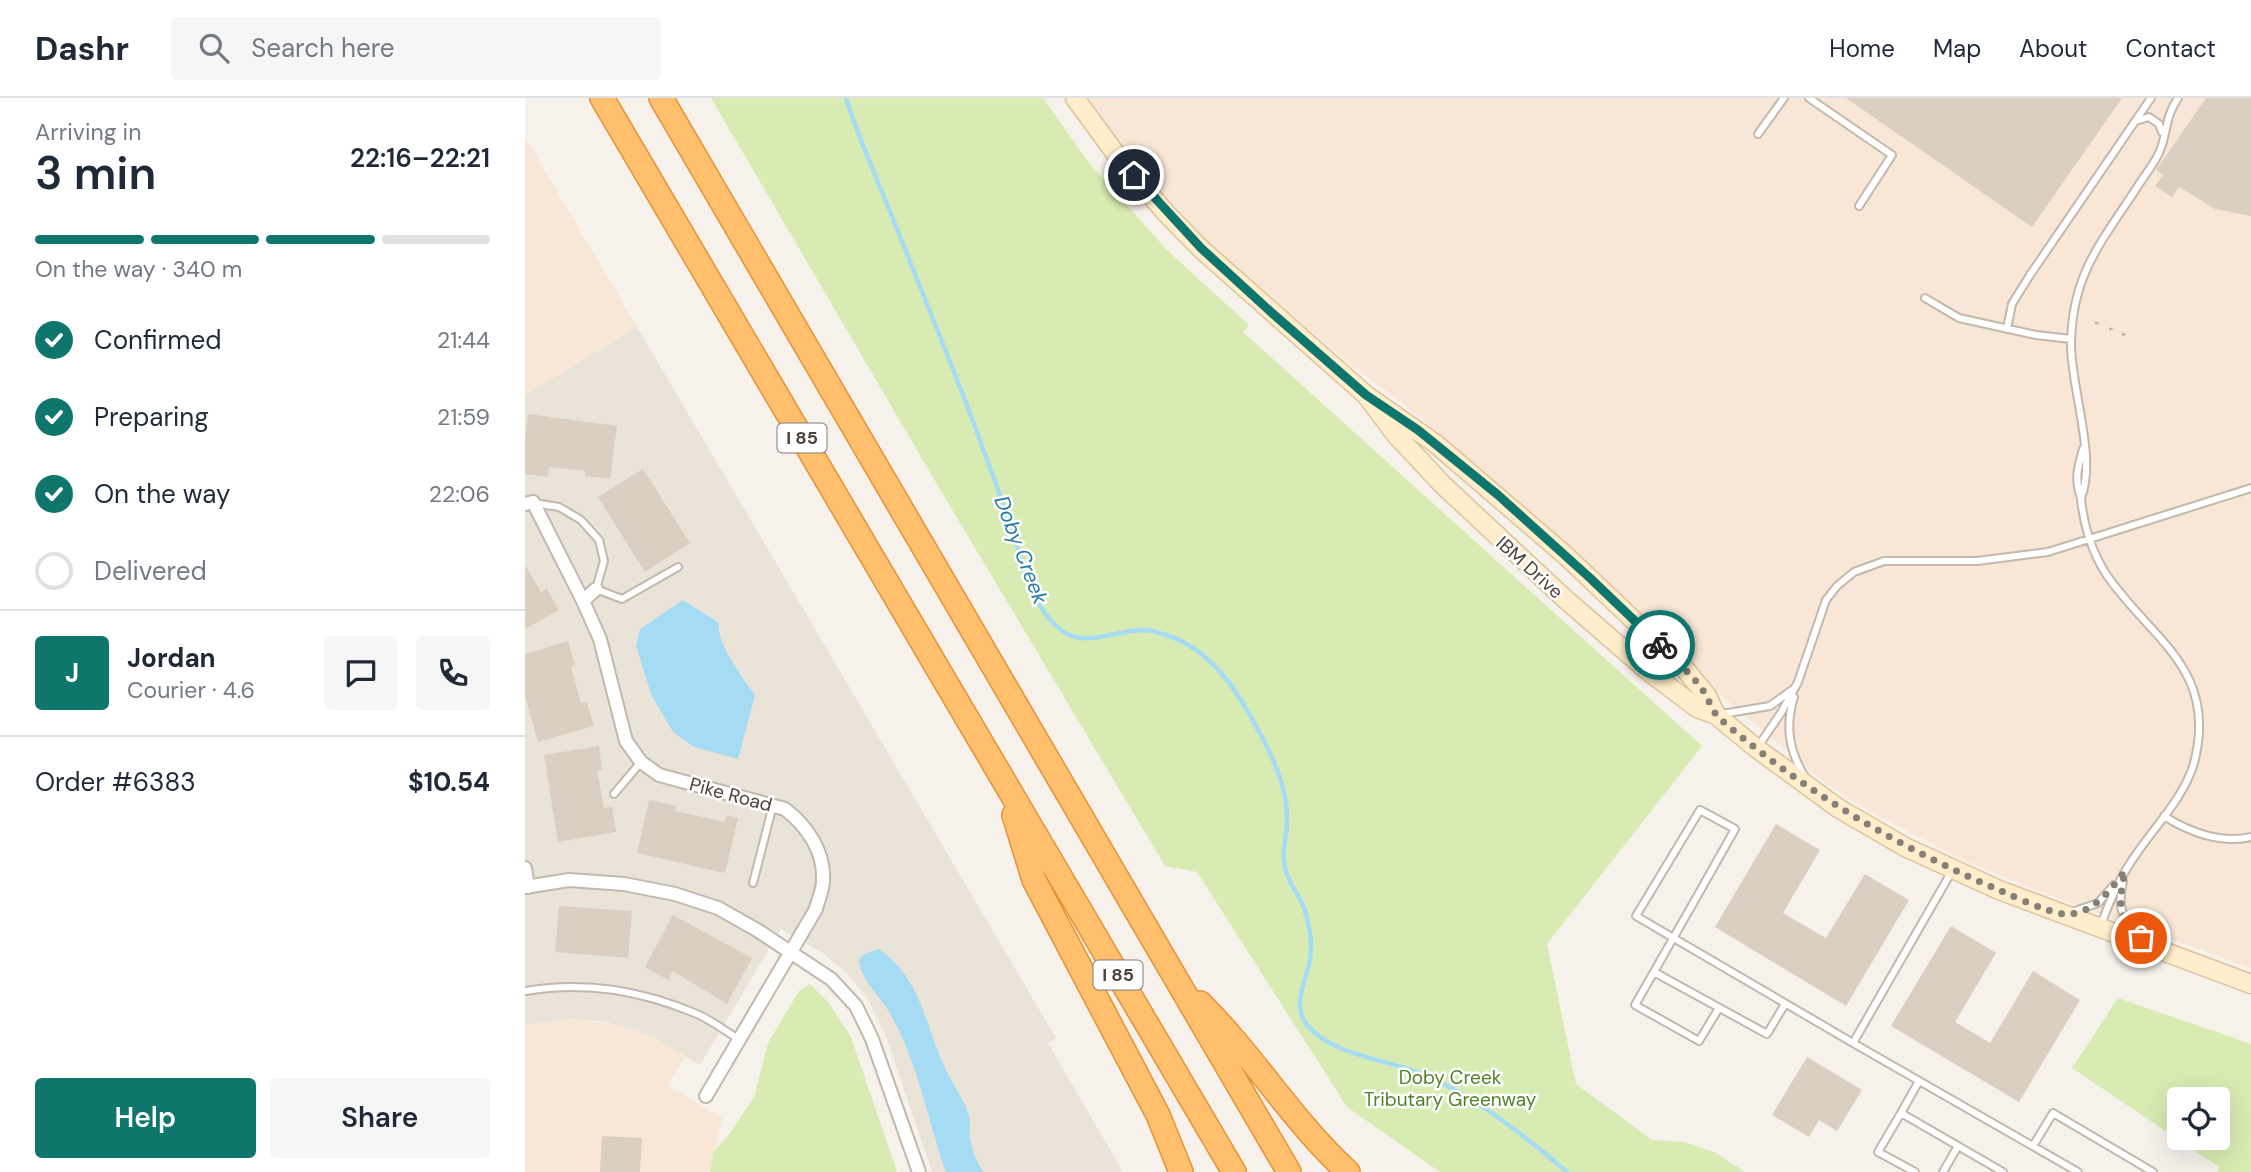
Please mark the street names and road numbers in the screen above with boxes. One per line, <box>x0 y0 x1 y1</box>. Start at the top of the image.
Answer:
road number: I 85 <box>777 424 827 452</box>
street label: IBM Drive <box>1491 531 1568 604</box>
street label: Pike Road <box>687 771 775 818</box>
road number: I 85 <box>1093 960 1143 990</box>

